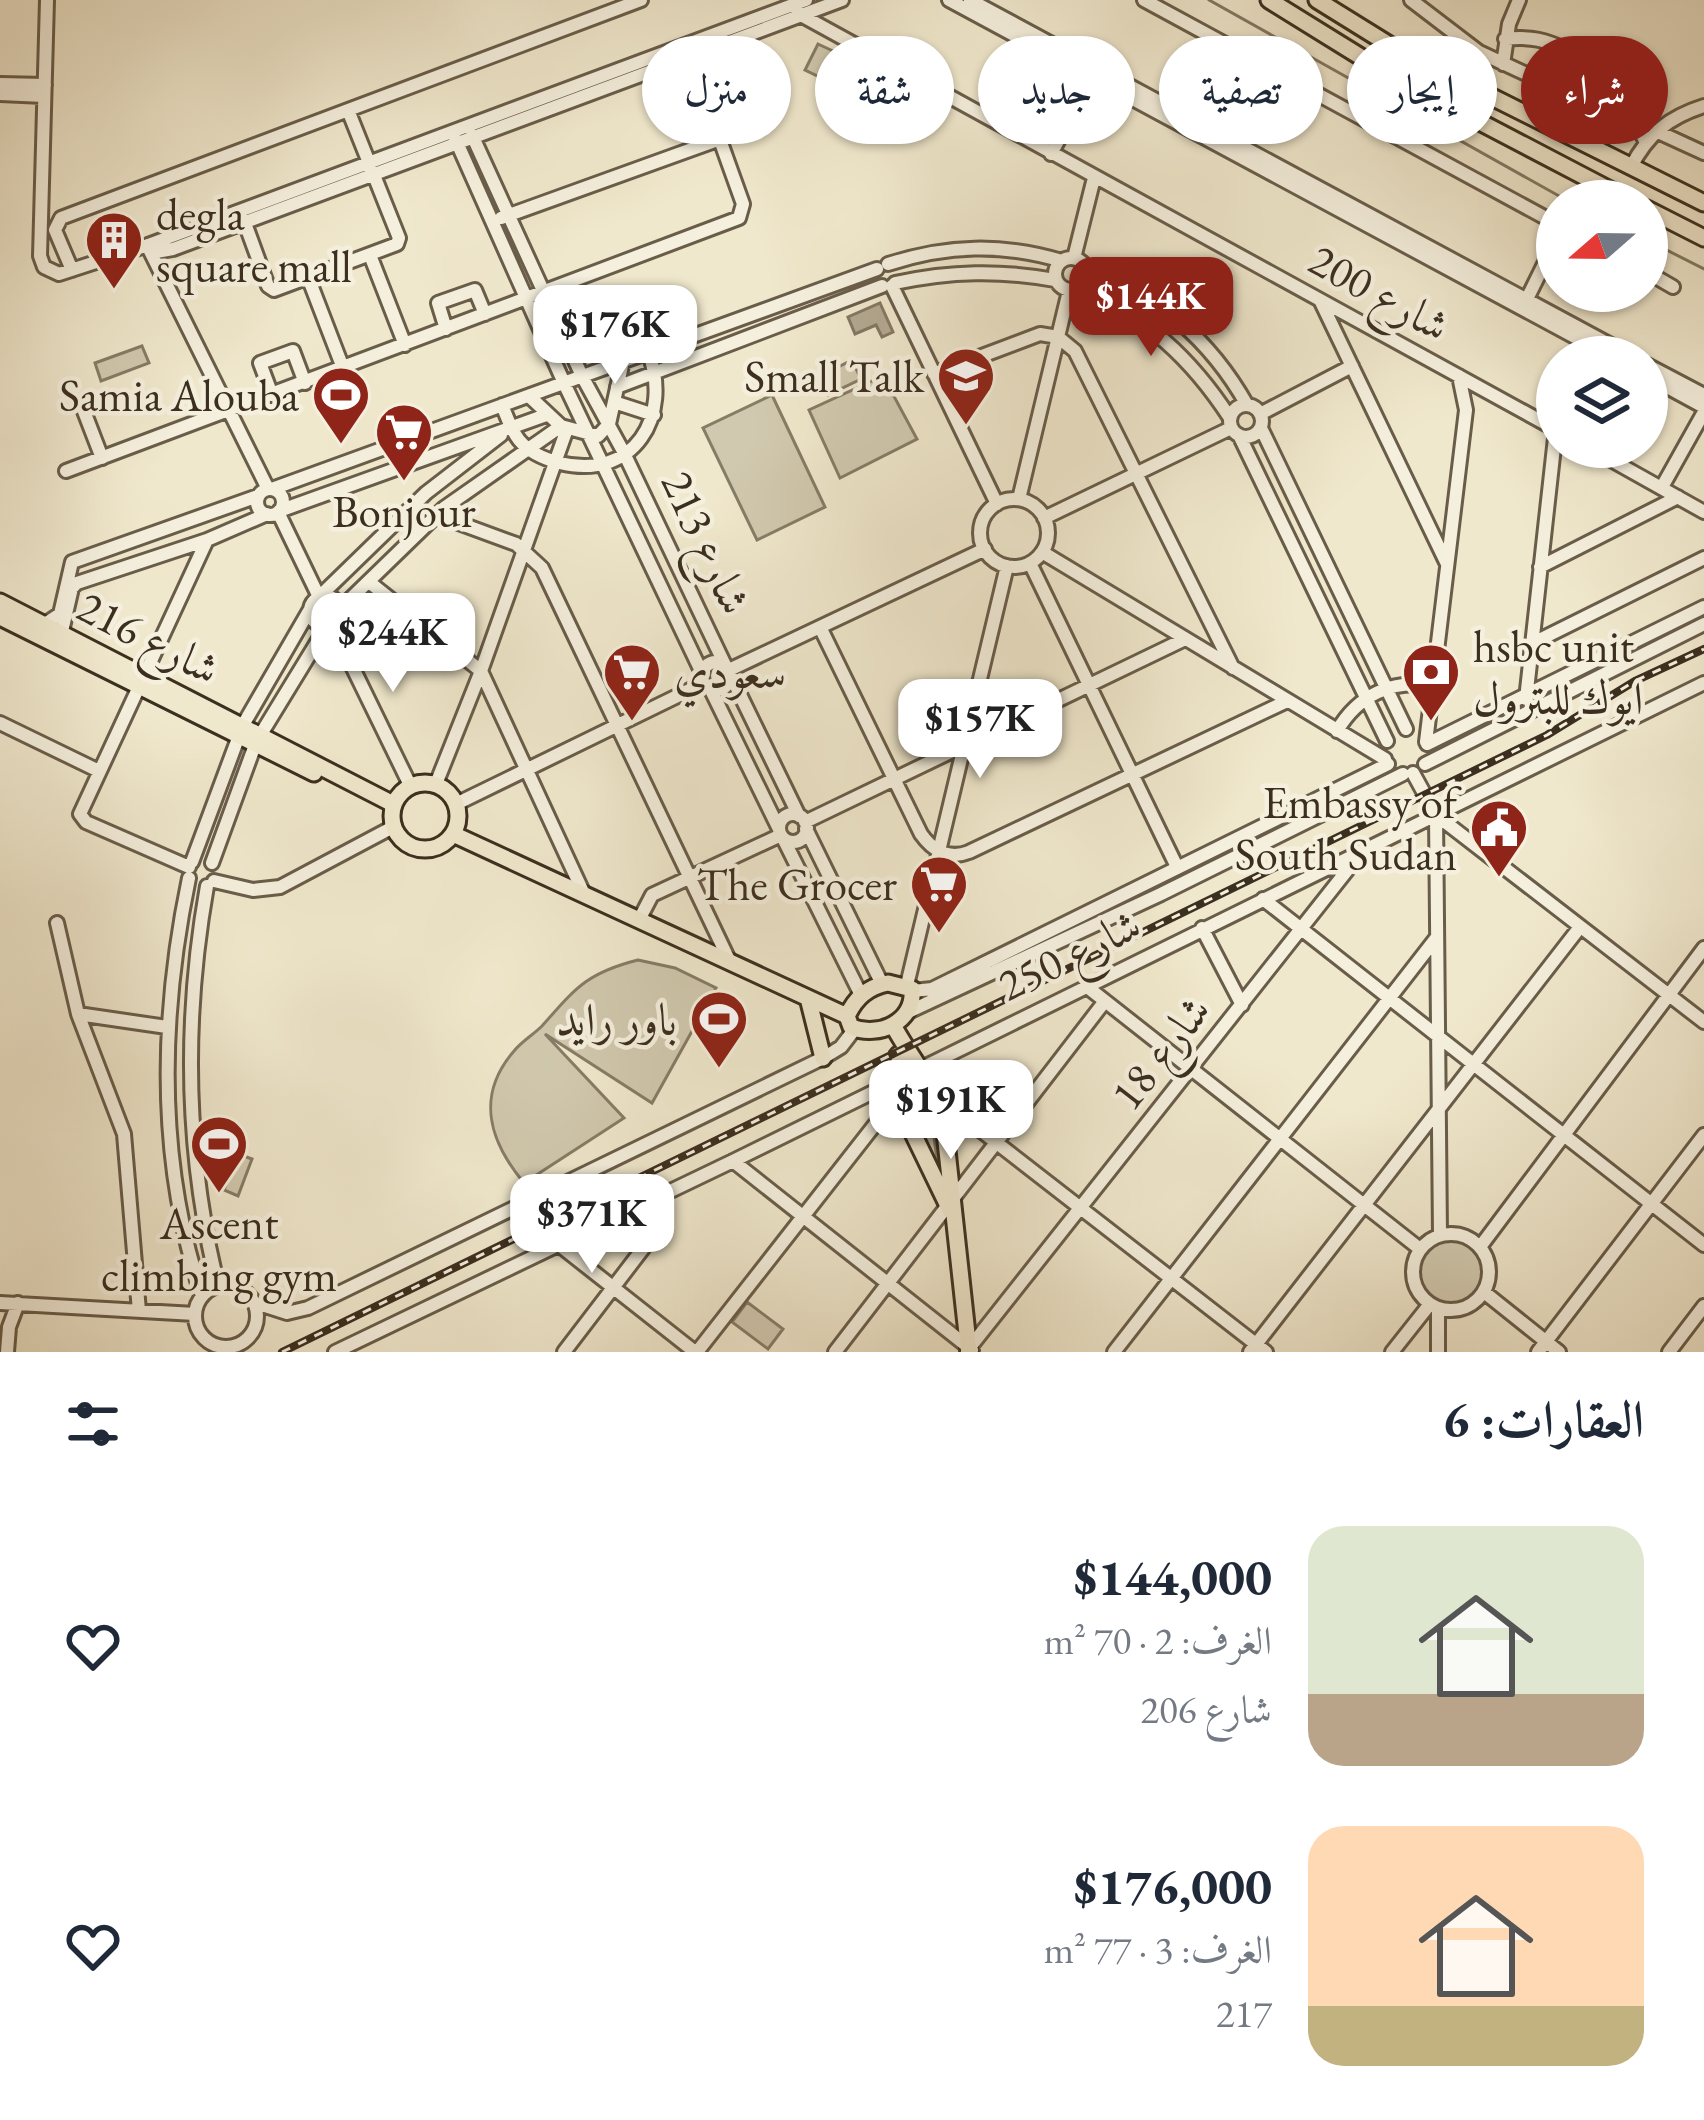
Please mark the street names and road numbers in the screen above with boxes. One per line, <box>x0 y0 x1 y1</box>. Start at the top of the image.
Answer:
street label: شارع 200 <box>1295 230 1461 362</box>
street label: شارع 213 <box>640 461 765 627</box>
street label: شارع 216 <box>64 577 230 705</box>
street label: شارع 250 <box>988 895 1154 1021</box>
street label: شارع 18 <box>1097 983 1230 1127</box>

